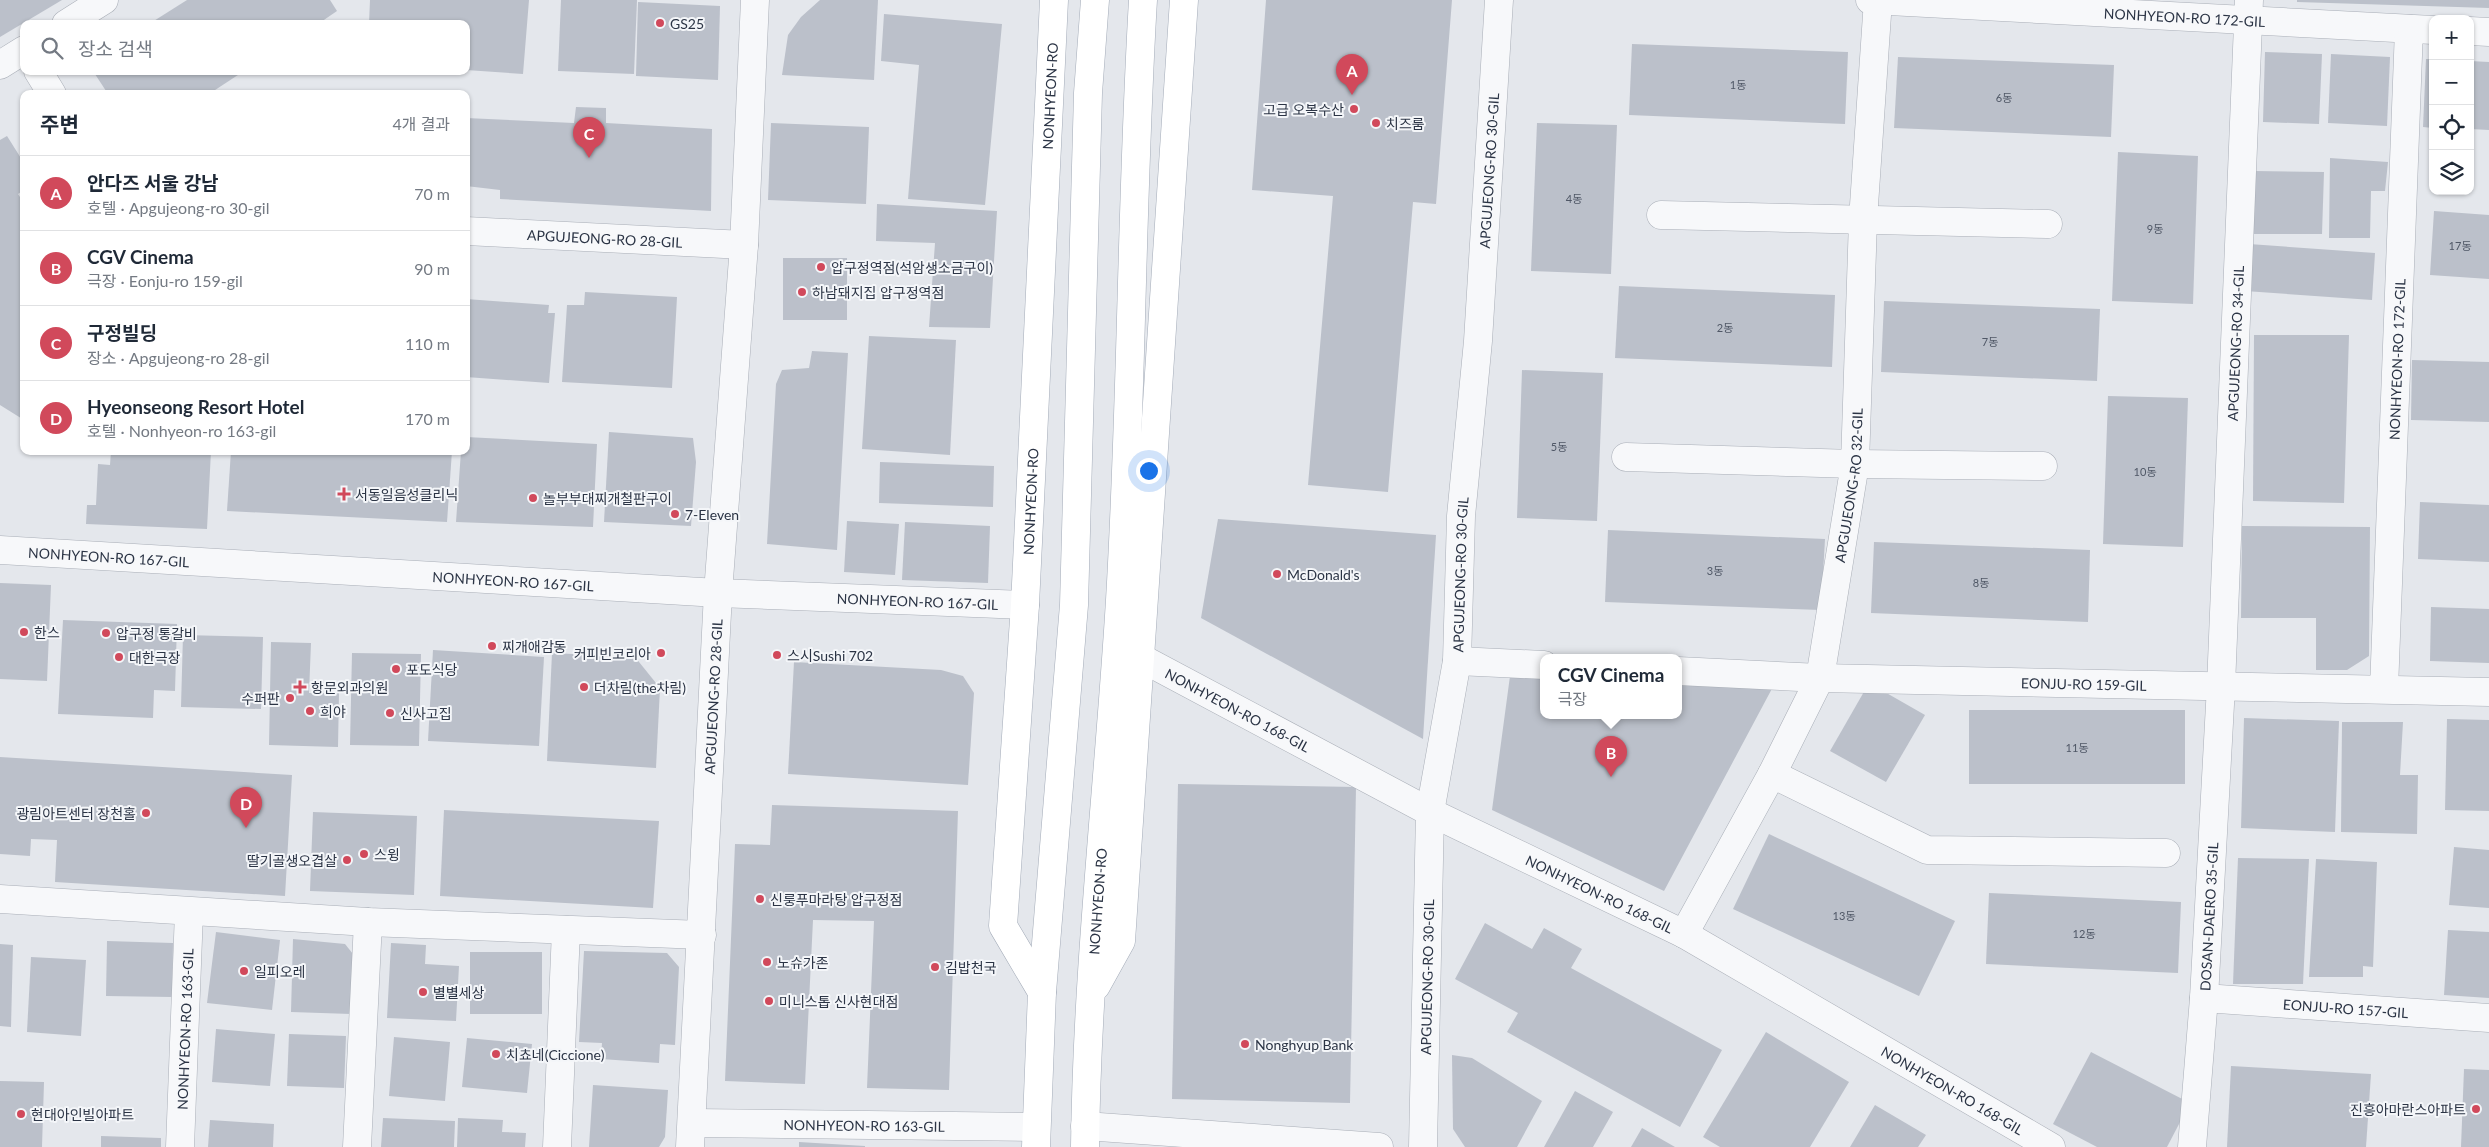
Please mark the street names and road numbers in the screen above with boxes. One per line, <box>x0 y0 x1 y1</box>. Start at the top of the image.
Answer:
street label: NONHYEON-RO 172-GIL <box>2103 4 2266 30</box>
street label: NONHYEON-RO <box>1038 42 1060 150</box>
street label: APGUJEONG-RO 30-GIL <box>1475 93 1502 249</box>
street label: APGUJEONG-RO 28-GIL <box>527 226 683 250</box>
street label: APGUJEONG-RO 34-GIL <box>2223 265 2247 421</box>
street label: NONHYEON-RO 172-GIL <box>2385 278 2408 440</box>
street label: APGUJEONG-RO 32-GIL <box>1831 408 1865 564</box>
street label: NONHYEON-RO <box>1019 448 1041 555</box>
street label: APGUJEONG-RO 30-GIL <box>1449 496 1471 652</box>
street label: NONHYEON-RO 167-GIL <box>28 543 190 570</box>
street label: NONHYEON-RO 167-GIL <box>432 567 594 594</box>
street label: NONHYEON-RO 167-GIL <box>837 589 999 612</box>
street label: APGUJEONG-RO 28-GIL <box>700 618 725 775</box>
street label: NONHYEON-RO 168-GIL <box>1163 664 1313 755</box>
street label: EONJU-RO 159-GIL <box>2021 674 2147 693</box>
street label: DOSAN-DAERO 35-GIL <box>2196 842 2221 991</box>
street label: NONHYEON-RO <box>1085 847 1110 955</box>
street label: NONHYEON-RO 168-GIL <box>1523 851 1676 936</box>
street label: APGUJEONG-RO 30-GIL <box>1416 899 1437 1055</box>
street label: NONHYEON-RO 163-GIL <box>173 948 196 1110</box>
street label: EONJU-RO 157-GIL <box>2282 995 2409 1021</box>
street label: NONHYEON-RO 168-GIL <box>1878 1042 2027 1138</box>
street label: NONHYEON-RO 163-GIL <box>783 1116 945 1134</box>

